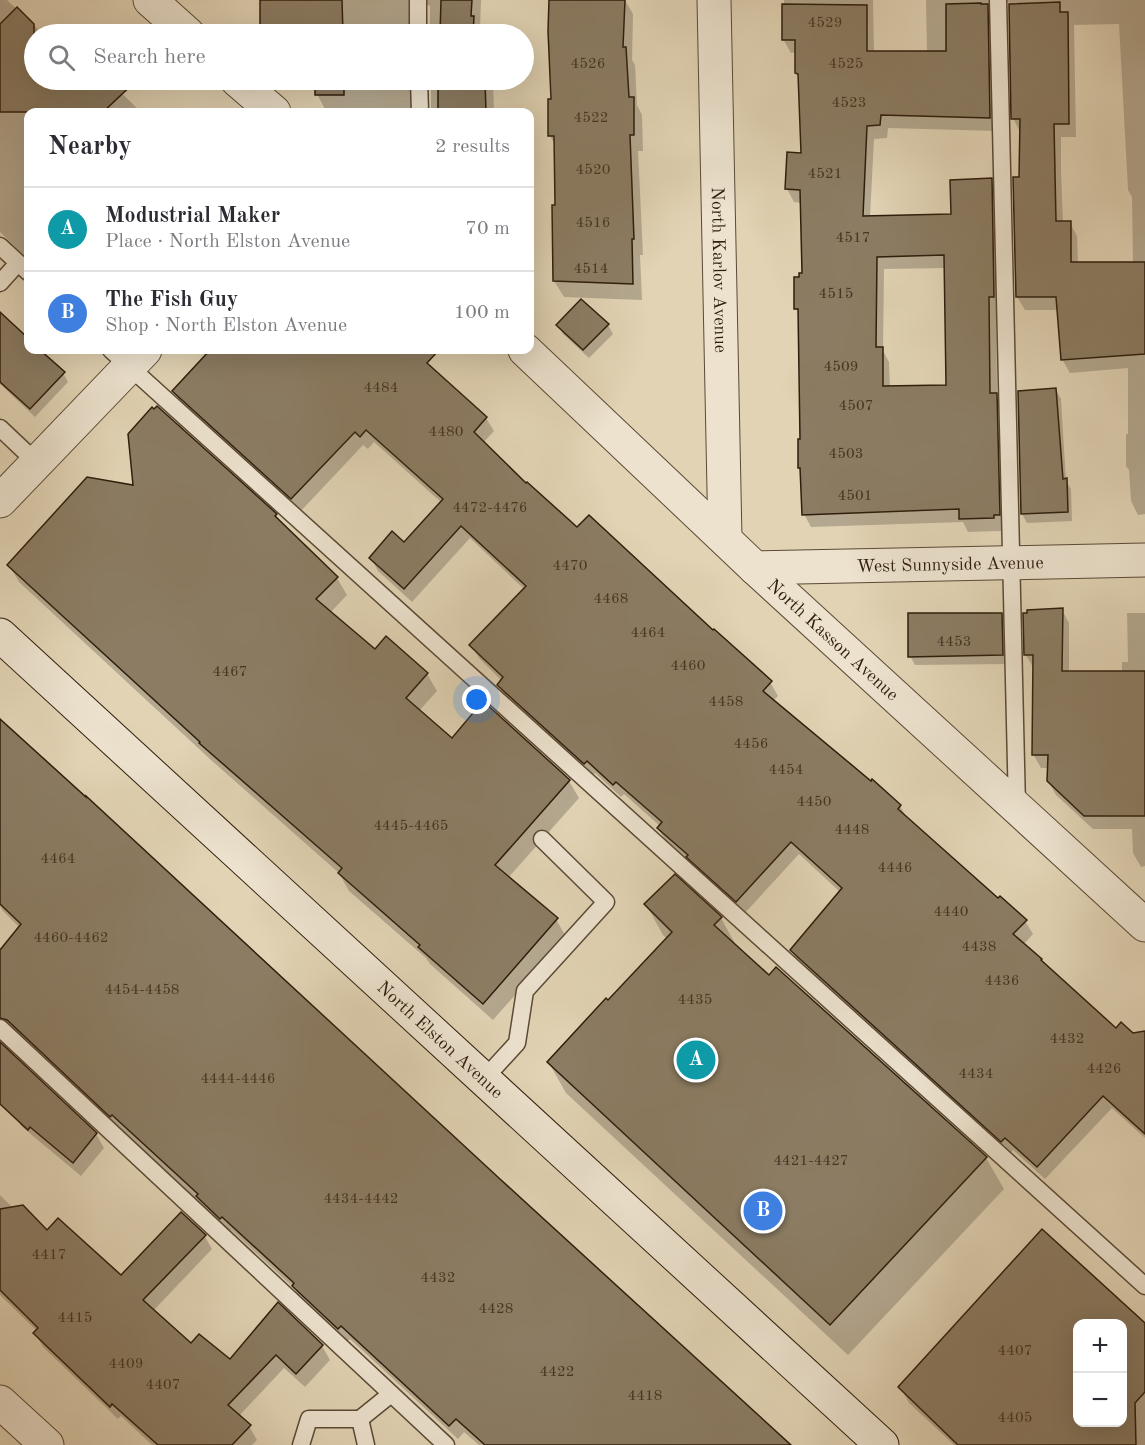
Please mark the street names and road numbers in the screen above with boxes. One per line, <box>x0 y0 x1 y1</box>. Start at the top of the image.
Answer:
street label: North Karlov Avenue <box>708 187 729 353</box>
street label: West Sunnyside Avenue <box>856 554 1044 576</box>
street label: North Kasson Avenue <box>764 576 902 705</box>
street label: North Elston Avenue <box>373 978 506 1102</box>

